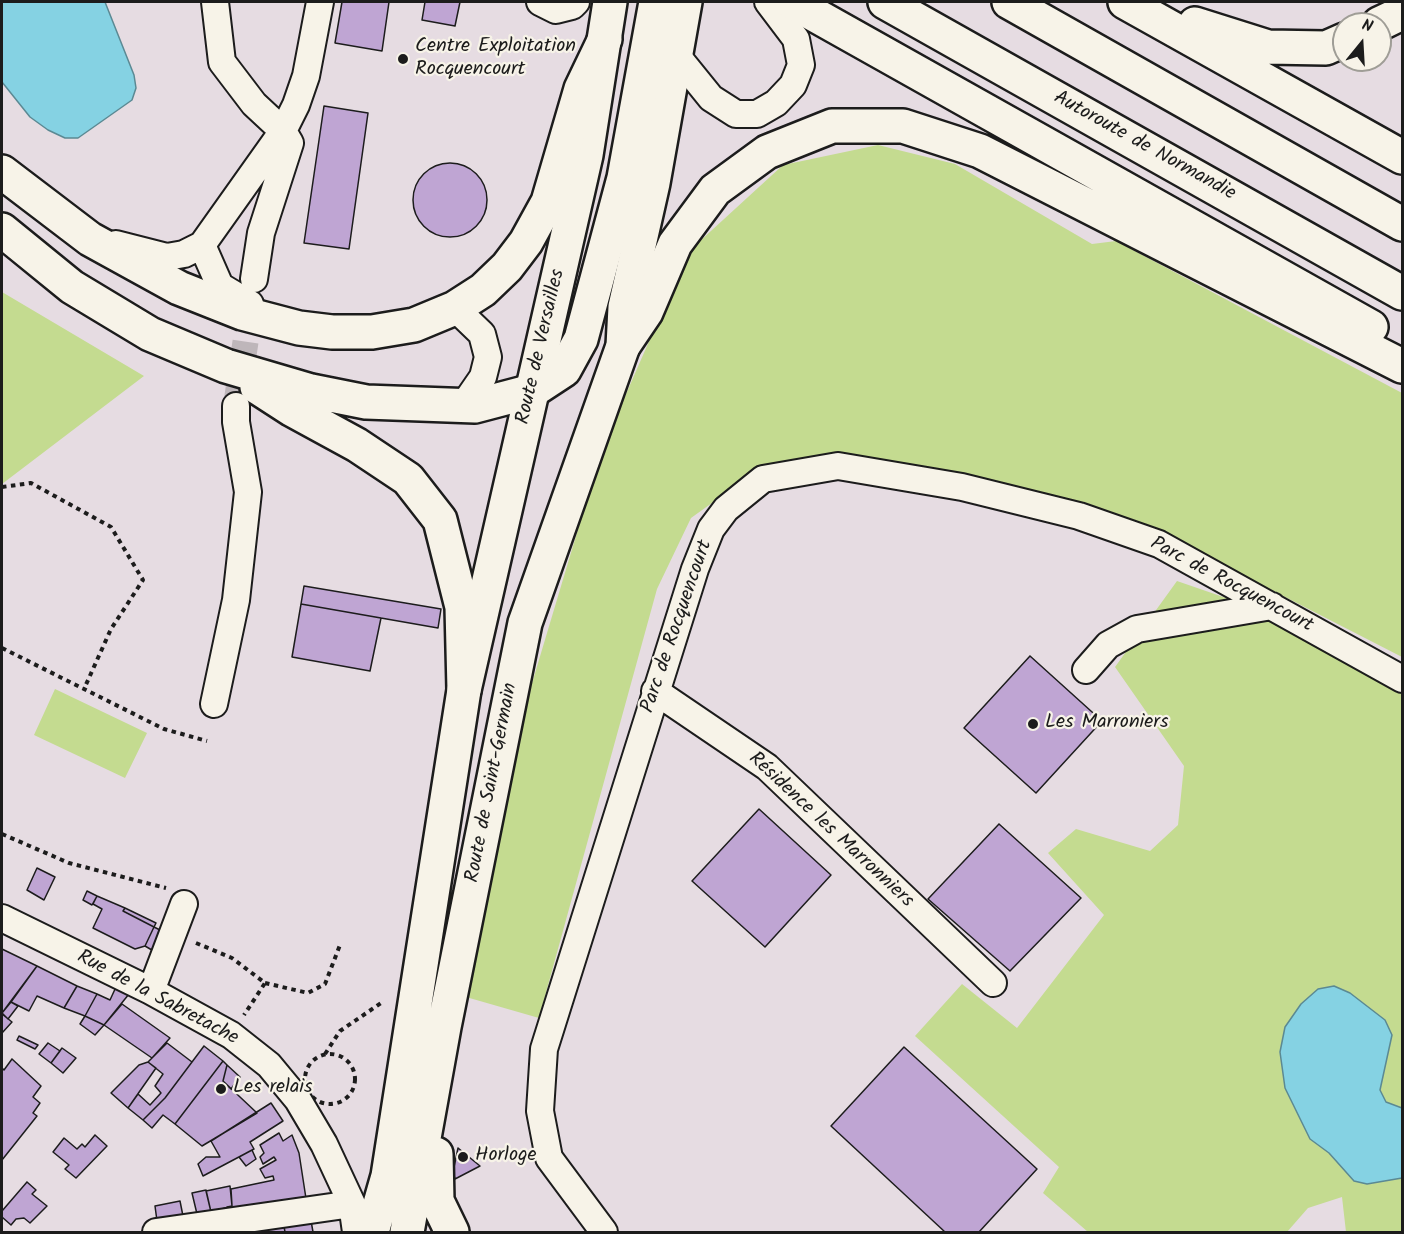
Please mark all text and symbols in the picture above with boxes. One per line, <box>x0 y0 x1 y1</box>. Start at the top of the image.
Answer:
north arrow <box>1332 12 1392 72</box>
text: N <box>1358 13 1376 40</box>
place label: Centre Exploitation Rocquencourt <box>415 36 576 83</box>
marker: Centre Exploitation Rocquencourt <box>396 52 410 66</box>
street label: Autoroute de Normandie <box>1049 87 1239 207</box>
street label: Route de Versailles <box>512 267 572 427</box>
street label: Parc de Rocquencourt <box>1145 533 1317 639</box>
street label: Parc de Rocquencourt <box>637 537 719 717</box>
street label: Route de Saint-Germain <box>462 681 524 885</box>
place label: Les Marroniers <box>1045 712 1168 736</box>
marker: Les Marroniers <box>1026 717 1040 731</box>
street label: Résidence les Marronniers <box>742 748 918 914</box>
street label: Rue de la Sabretache <box>72 946 242 1052</box>
place label: Les relais <box>233 1077 313 1101</box>
marker: Les relais <box>214 1082 228 1096</box>
place label: Horloge <box>475 1145 537 1169</box>
marker: Horloge <box>456 1150 470 1164</box>

